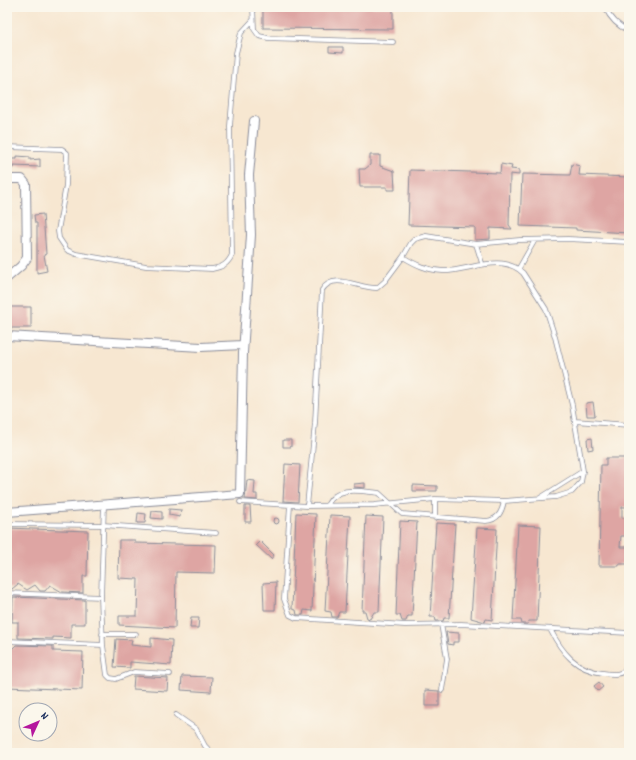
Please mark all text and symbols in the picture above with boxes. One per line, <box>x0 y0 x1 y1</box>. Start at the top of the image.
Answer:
north arrow <box>18 702 58 742</box>
text: N <box>36 709 52 724</box>

